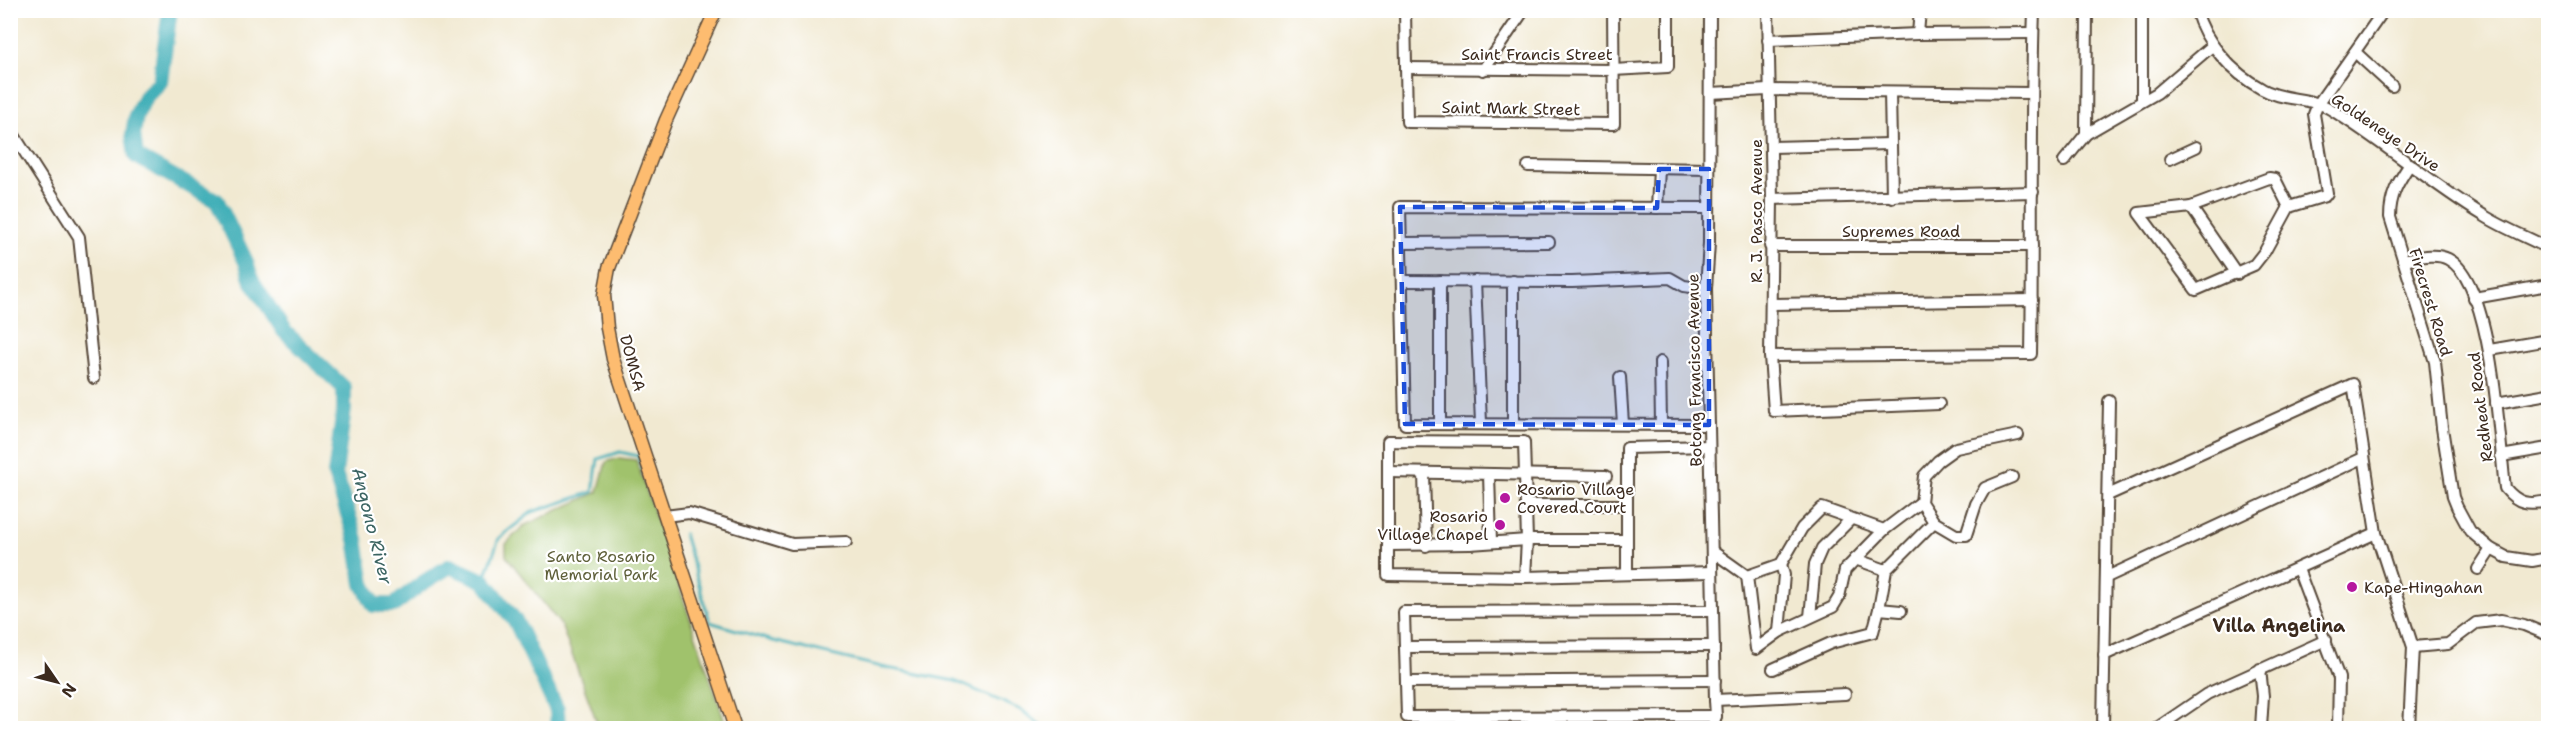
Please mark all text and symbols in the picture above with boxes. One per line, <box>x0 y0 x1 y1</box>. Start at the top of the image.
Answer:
street label: Saint Francis Street <box>1461 44 1613 65</box>
street label: Goldeneye Drive <box>2327 88 2444 177</box>
street label: Saint Mark Street <box>1441 97 1581 120</box>
street label: R. J. Pasco Avenue <box>1746 139 1767 283</box>
street label: Supremes Road <box>1842 221 1960 242</box>
street label: Firecrest Road <box>2404 245 2457 359</box>
street label: Botong Francisco Avenue <box>1682 273 1707 467</box>
street label: DOMSA <box>615 333 650 394</box>
street label: Redheat Road <box>2463 351 2498 463</box>
water label: Angono River <box>346 465 398 587</box>
place label: Rosario Village Covered Court <box>1517 479 1634 518</box>
marker: Rosario Village Covered Court <box>1498 491 1512 505</box>
place label: Rosario Village Chapel <box>1377 506 1488 545</box>
marker: Rosario Village Chapel <box>1493 518 1507 532</box>
park label: Santo Rosario Memorial Park <box>544 546 658 585</box>
place label: Kape-Hingahan <box>2364 577 2483 598</box>
marker: Kape-Hingahan <box>2345 580 2359 594</box>
district label: Villa Angelina <box>2213 614 2346 638</box>
north arrow <box>27 652 87 712</box>
text: N <box>57 679 81 702</box>

